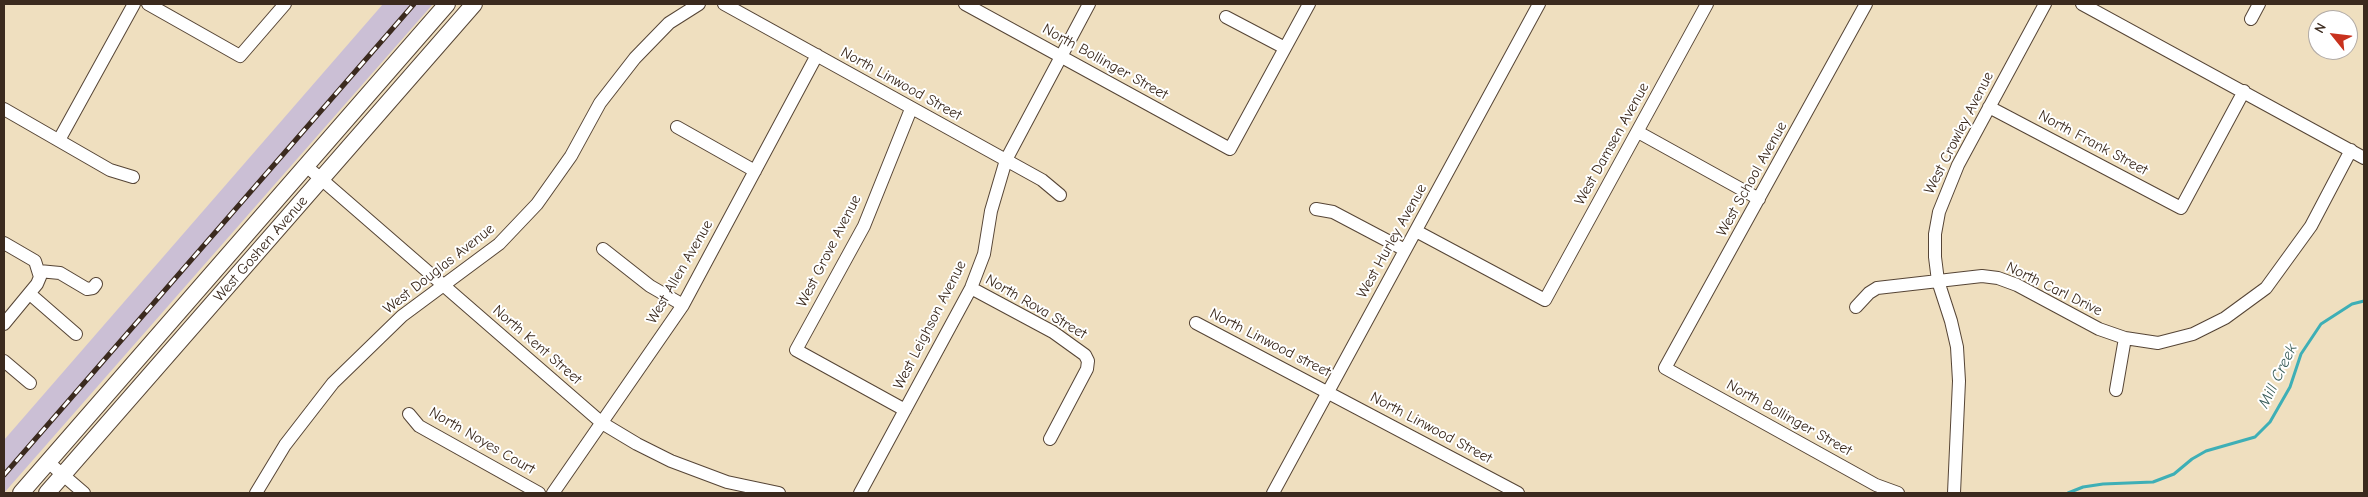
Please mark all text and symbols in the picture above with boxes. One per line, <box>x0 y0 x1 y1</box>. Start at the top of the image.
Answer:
north arrow <box>2308 10 2358 60</box>
street label: North Bollinger Street <box>1039 20 1171 104</box>
text: N <box>2311 20 2330 36</box>
street label: North Linwood Street <box>837 43 965 125</box>
street label: West Crowley Avenue <box>1920 69 1998 197</box>
street label: West Damsen Avenue <box>1571 80 1653 208</box>
street label: North Frank Street <box>2035 107 2151 179</box>
street label: West School Avenue <box>1713 118 1791 240</box>
street label: West Hurley Avenue <box>1353 181 1431 301</box>
street label: West Goshen Avenue <box>210 192 312 306</box>
street label: West Grove Avenue <box>793 192 865 310</box>
street label: West Allen Avenue <box>643 217 717 327</box>
street label: West Douglas Avenue <box>380 220 498 318</box>
street label: West Leighson Avenue <box>890 258 970 392</box>
street label: North Carl Drive <box>2003 258 2105 320</box>
street label: North Rova Street <box>982 271 1090 343</box>
street label: North Kent Street <box>489 301 585 389</box>
street label: North Linwood street <box>1207 305 1333 381</box>
water label: Mill Creek <box>2254 341 2302 411</box>
street label: North Bollinger Street <box>1723 376 1855 460</box>
street label: North Linwood Street <box>1367 388 1495 468</box>
street label: North Noyes Court <box>426 403 538 479</box>

